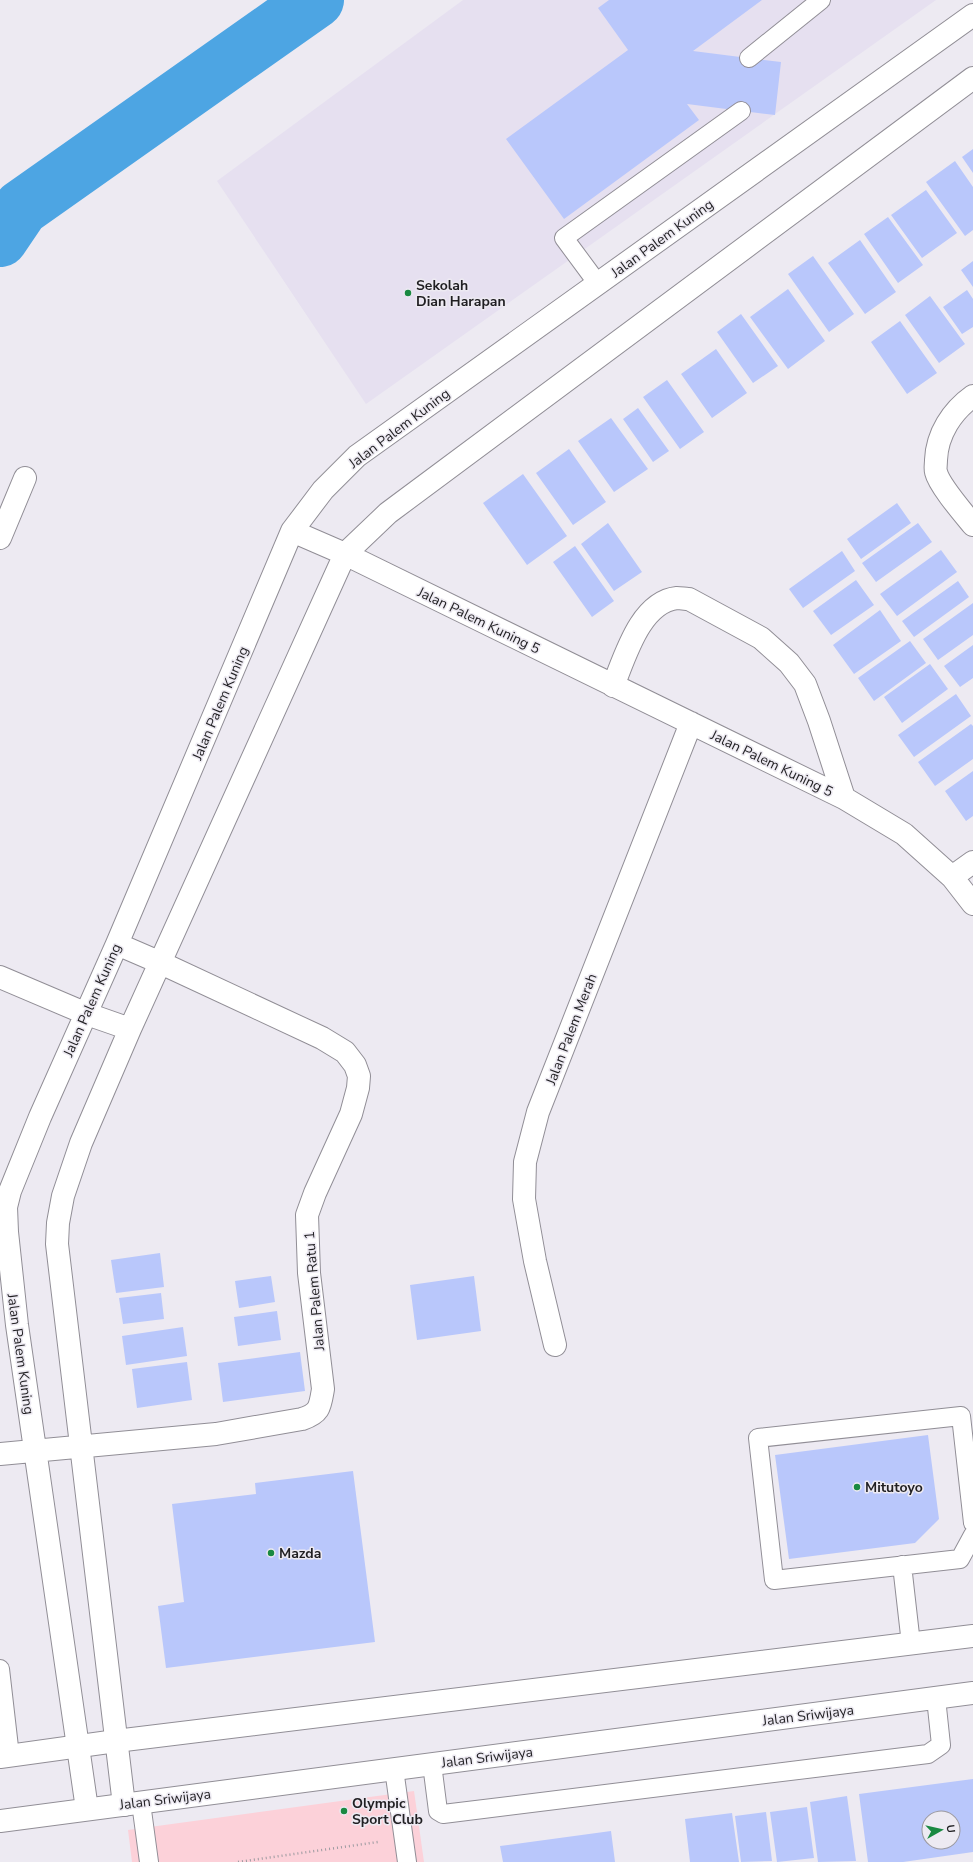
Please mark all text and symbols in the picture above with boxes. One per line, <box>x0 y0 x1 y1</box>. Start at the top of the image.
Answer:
street label: Jalan Palem Kuning <box>607 195 717 283</box>
place label: Sekolah Dian Harapan <box>416 276 506 311</box>
marker: Sekolah Dian Harapan <box>403 288 413 298</box>
street label: Jalan Palem Kuning <box>344 384 454 473</box>
street label: Jalan Palem Kuning 5 <box>414 582 543 658</box>
street label: Jalan Palem Kuning <box>187 643 253 764</box>
street label: Jalan Palem Kuning 5 <box>707 725 836 801</box>
street label: Jalan Palem Kuning <box>59 941 126 1061</box>
street label: Jalan Palem Merah <box>541 971 601 1089</box>
street label: Jalan Palem Ratu 1 <box>300 1231 329 1352</box>
street label: Jalan Palem Kuning <box>2 1291 38 1416</box>
place label: Mitutoyo <box>865 1478 923 1497</box>
marker: Mitutoyo <box>852 1482 862 1492</box>
place label: Mazda <box>279 1544 321 1563</box>
marker: Mazda <box>266 1548 276 1558</box>
street label: Jalan Sriwijaya <box>760 1700 855 1731</box>
street label: Jalan Sriwijaya <box>439 1742 534 1773</box>
street label: Jalan Sriwijaya <box>117 1784 212 1815</box>
place label: Olympic Sport Club <box>352 1794 423 1829</box>
marker: Olympic Sport Club <box>339 1806 349 1816</box>
north arrow <box>921 1810 961 1850</box>
text: U <box>942 1824 958 1834</box>

